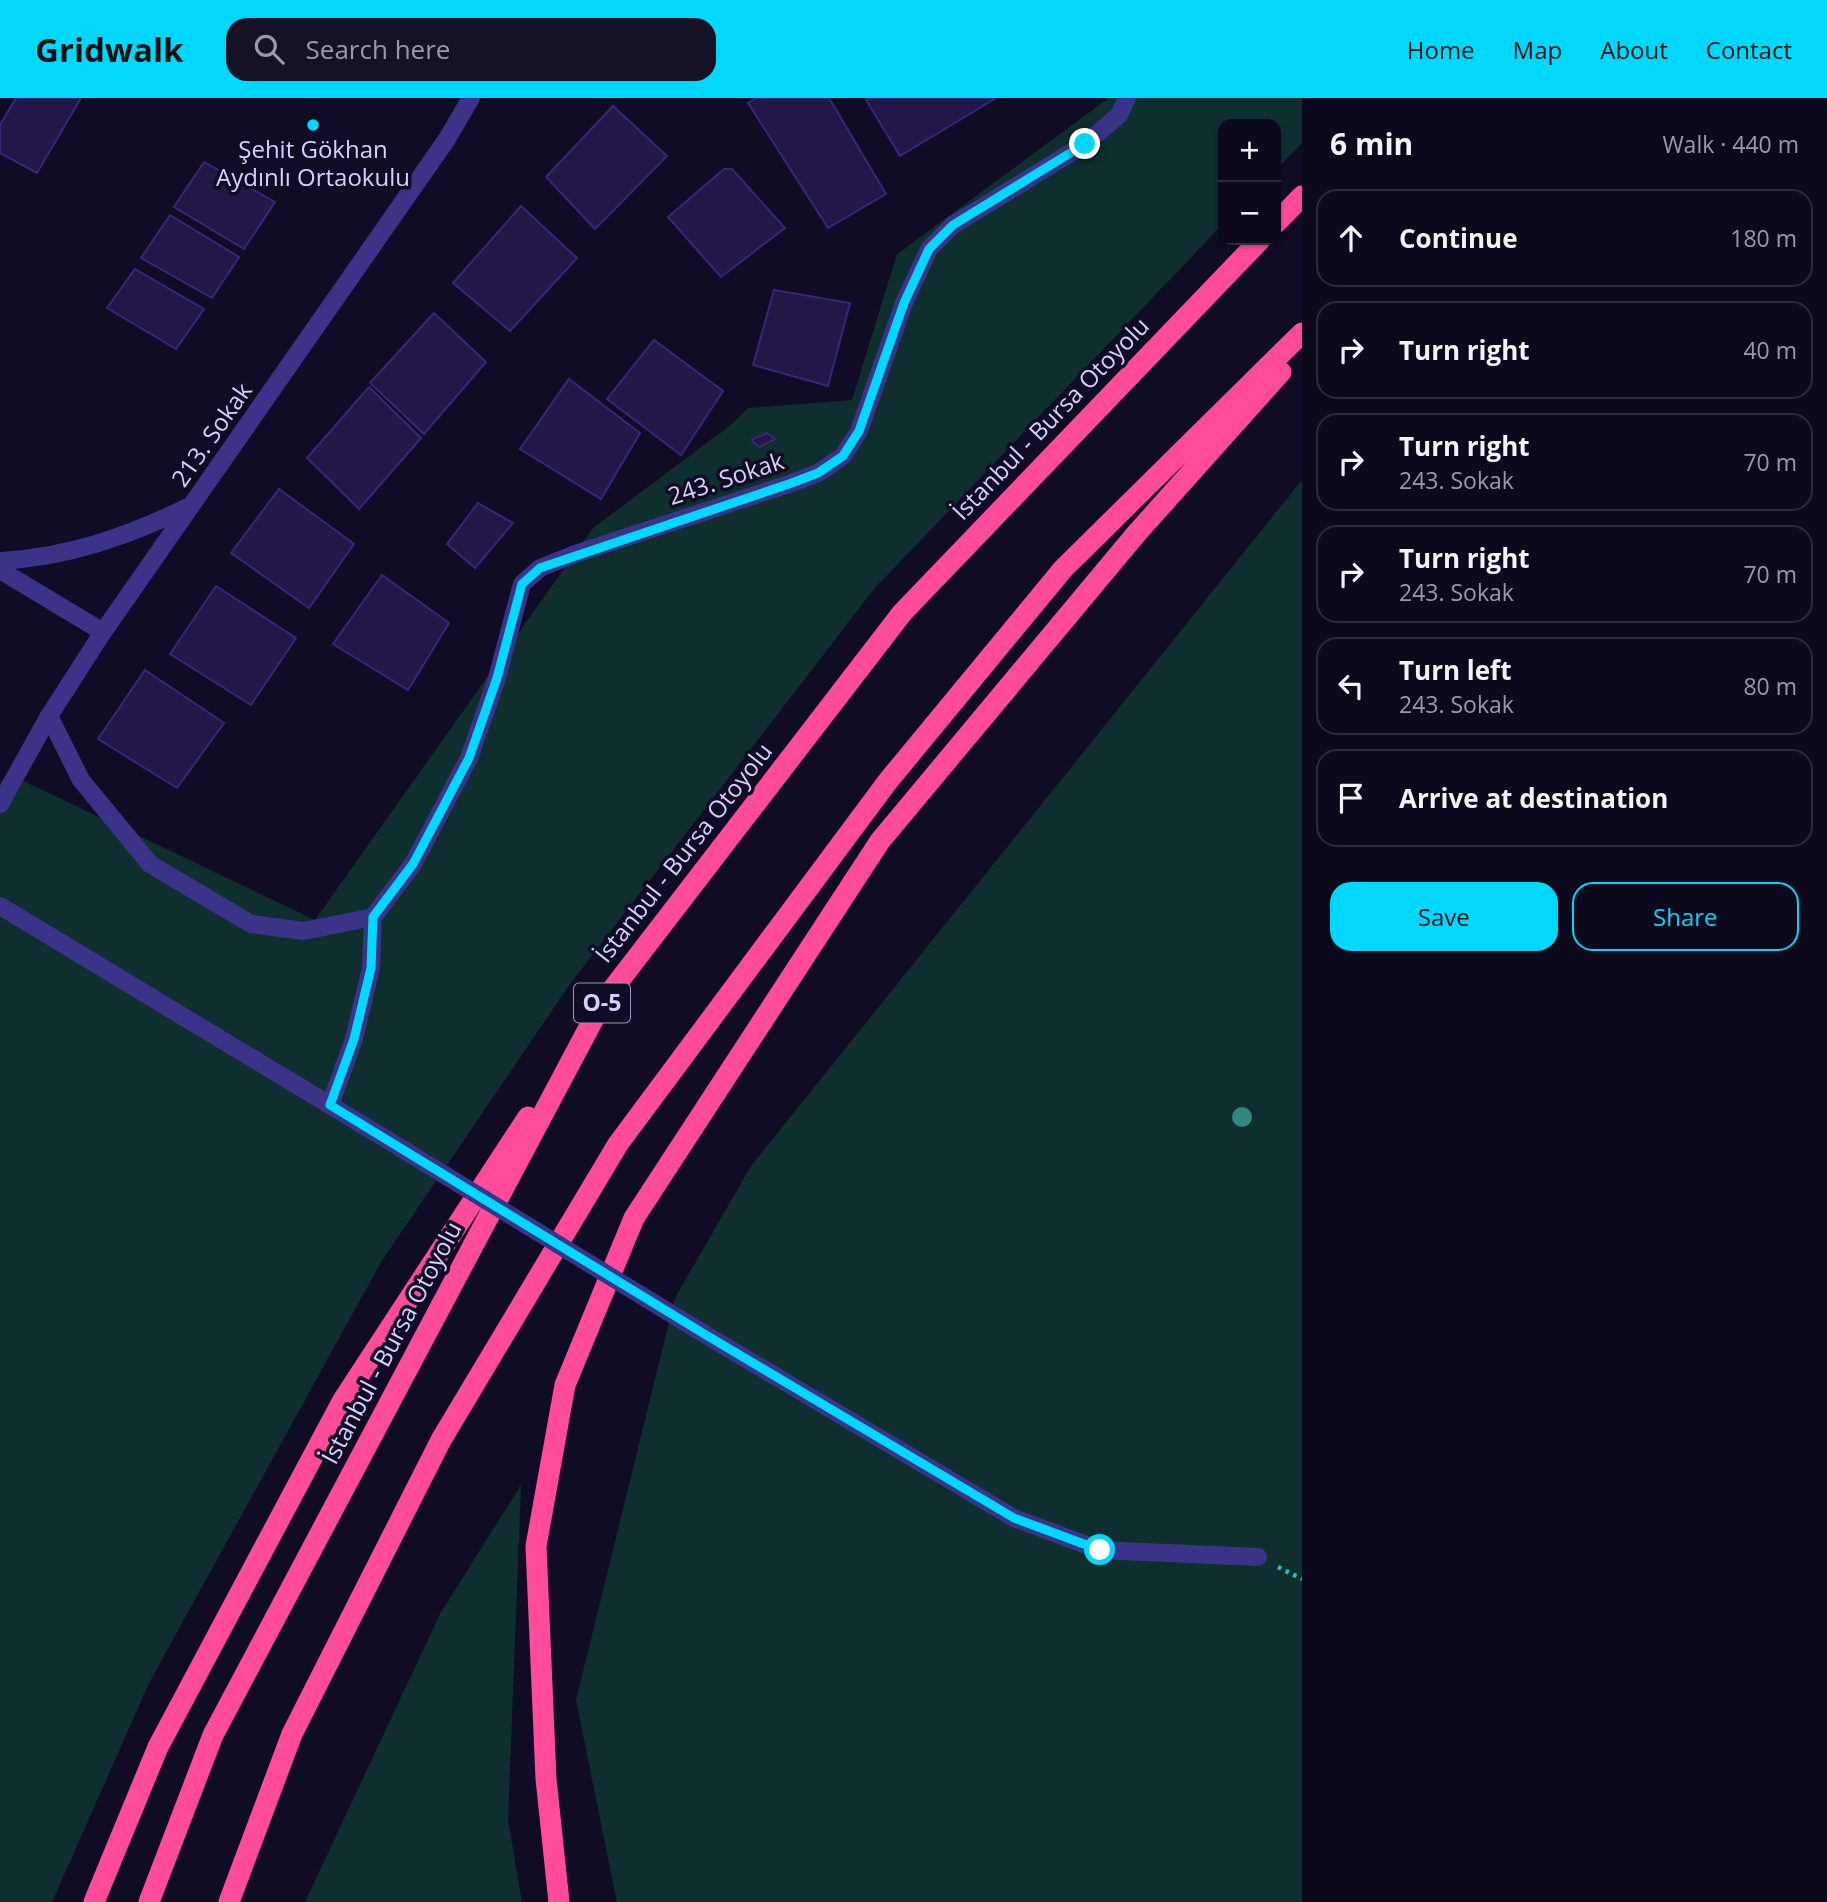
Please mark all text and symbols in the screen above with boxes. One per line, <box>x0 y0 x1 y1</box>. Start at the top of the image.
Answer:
search box <box>226 18 716 81</box>
text: Gridwalk <box>35 27 184 72</box>
icon: search <box>250 30 288 68</box>
text: Search here <box>306 31 450 67</box>
text: Home <box>1407 33 1475 66</box>
text: Map <box>1513 33 1562 66</box>
text: About <box>1600 33 1668 66</box>
text: Contact <box>1706 33 1792 66</box>
marker: Şehit Gökhan Aydınlı Ortaokulu <box>305 117 321 133</box>
map controls <box>1218 119 1281 245</box>
button: + <box>1218 119 1281 182</box>
text: 6 min <box>1330 123 1413 164</box>
route end <box>1069 128 1100 159</box>
text: Walk · 440 m <box>1662 128 1799 160</box>
place label: Şehit Gökhan Aydınlı Ortaokulu <box>216 132 410 193</box>
button: − <box>1218 182 1281 245</box>
icon: ahead <box>1332 219 1370 257</box>
text: Continue <box>1399 220 1518 256</box>
text: 180 m <box>1730 222 1797 254</box>
street label: İstanbul - Bursa Otoyolu <box>944 309 1156 527</box>
icon: right <box>1332 331 1370 369</box>
text: Turn right <box>1399 332 1530 368</box>
text: 40 m <box>1743 334 1797 366</box>
street label: 213. Sokak <box>163 375 259 493</box>
text: Turn right <box>1399 428 1530 464</box>
street label: 243. Sokak <box>663 443 788 512</box>
icon: right <box>1332 443 1370 481</box>
text: 70 m <box>1743 446 1797 478</box>
text: 243. Sokak <box>1399 464 1514 496</box>
text: Turn right <box>1399 540 1530 576</box>
icon: right <box>1332 555 1370 593</box>
text: 70 m <box>1743 558 1797 590</box>
text: 243. Sokak <box>1399 576 1514 608</box>
text: Turn left <box>1399 652 1511 688</box>
icon: left <box>1332 667 1370 705</box>
text: 80 m <box>1743 670 1797 702</box>
text: 243. Sokak <box>1399 688 1514 720</box>
street label: İstanbul - Bursa Otoyolu <box>587 735 779 969</box>
icon: arrive <box>1332 779 1370 817</box>
text: Arrive at destination <box>1399 780 1668 816</box>
button: Save <box>1330 882 1558 951</box>
button: Share <box>1572 882 1799 951</box>
road number: O-5 <box>574 983 630 1022</box>
street label: İstanbul - Bursa Otoyolu <box>313 1215 469 1469</box>
route start <box>1084 1534 1115 1565</box>

